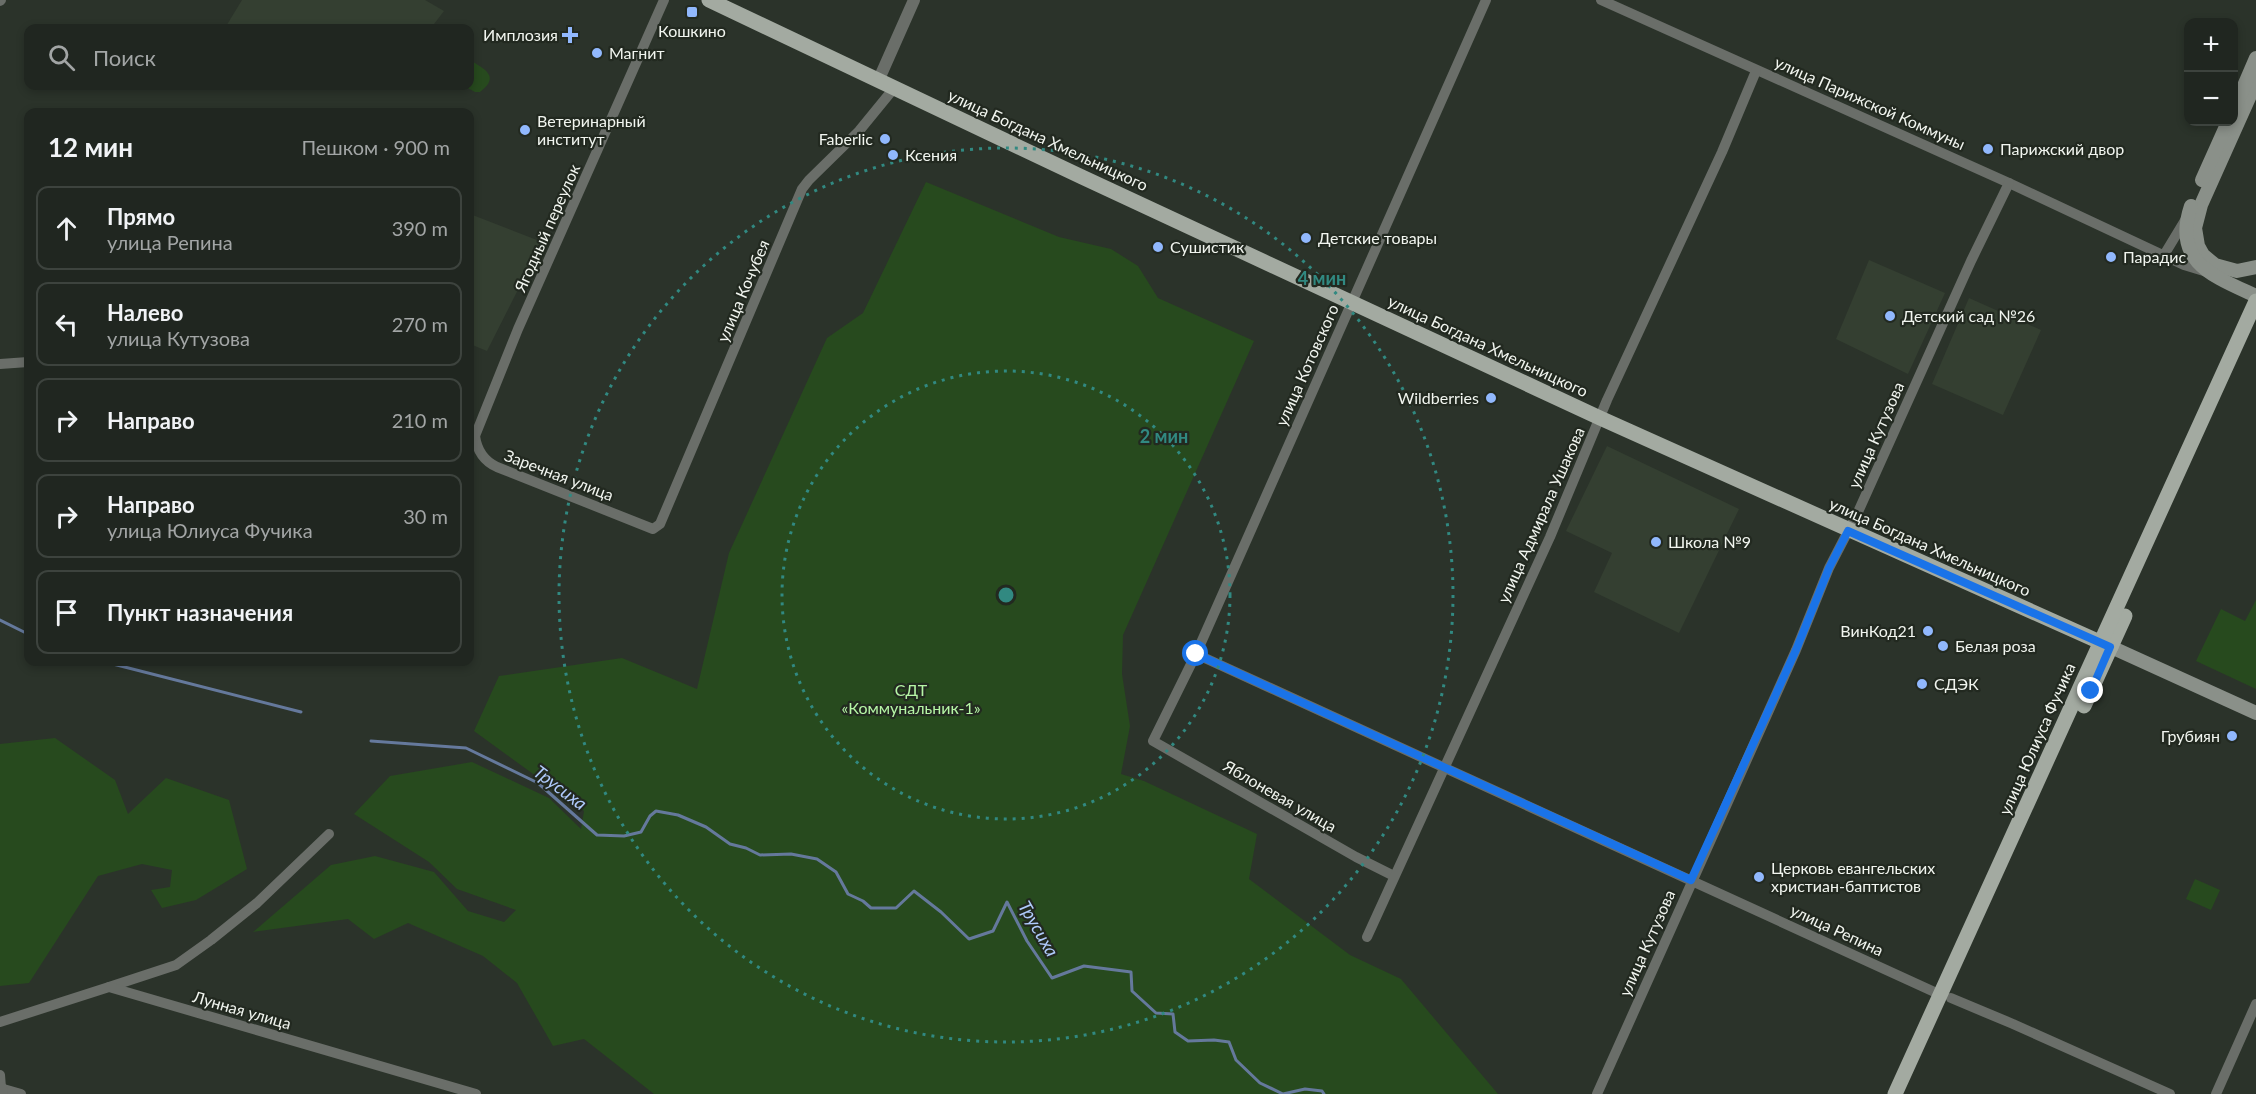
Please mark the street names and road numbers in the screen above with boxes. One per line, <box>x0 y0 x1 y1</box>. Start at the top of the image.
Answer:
street label: улица Парижской Коммуны <box>1772 52 1968 153</box>
street label: улица Богдана Хмельницкого <box>945 85 1151 194</box>
street label: Ягодный переулок <box>509 160 584 296</box>
street label: улица Кочубея <box>712 237 773 345</box>
street label: улица Богдана Хмельницкого <box>1385 291 1591 400</box>
street label: улица Котовского <box>1271 301 1342 429</box>
street label: улица Кутузова <box>1844 379 1907 491</box>
street label: улица Адмирала Ушакова <box>1493 424 1588 606</box>
street label: Заречная улица <box>502 445 616 504</box>
street label: улица Богдана Хмельницкого <box>1827 493 2034 600</box>
street label: улица Юлиуса Фучика <box>1994 660 2079 818</box>
street label: Яблоневая улица <box>1220 755 1340 836</box>
street label: улица Кутузова <box>1615 887 1678 999</box>
street label: улица Репина <box>1788 900 1887 959</box>
street label: Лунная улица <box>190 986 293 1033</box>

